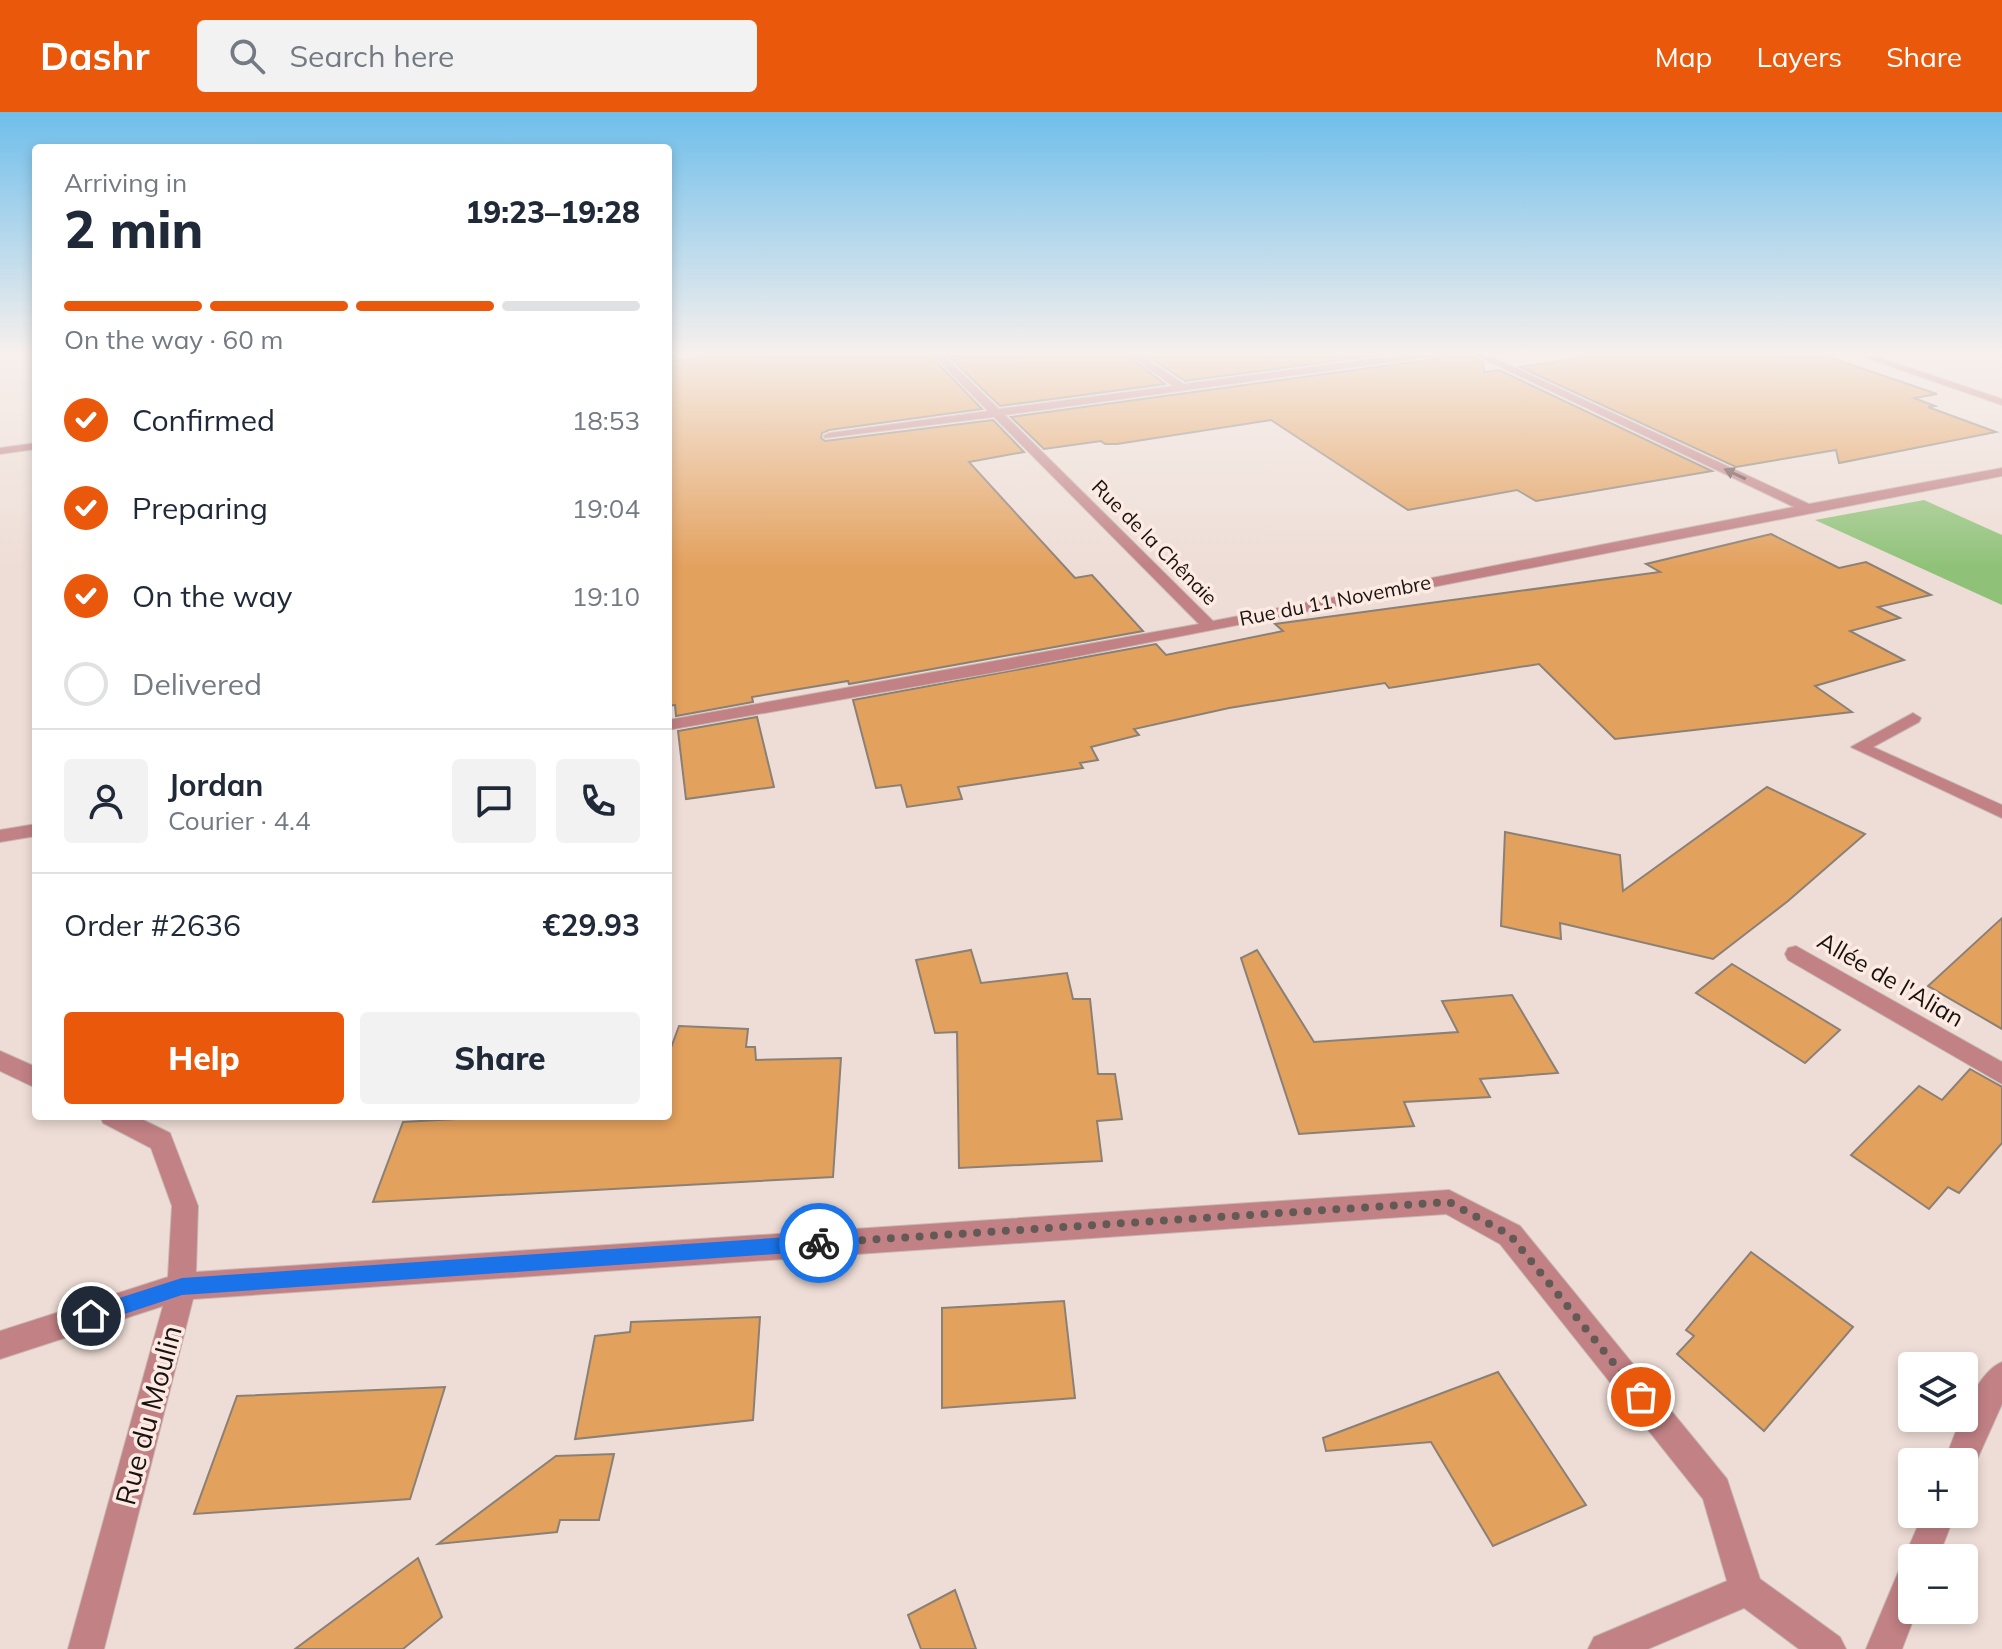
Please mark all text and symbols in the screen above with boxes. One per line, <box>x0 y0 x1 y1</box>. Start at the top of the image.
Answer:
search box <box>197 20 757 92</box>
text: Dashr <box>40 32 149 80</box>
icon: search <box>225 34 269 78</box>
text: Search here <box>289 37 454 75</box>
text: Map <box>1655 39 1712 74</box>
text: Layers <box>1756 39 1842 74</box>
text: Share <box>1886 39 1962 74</box>
text: Arriving in <box>64 166 187 199</box>
text: 19:23–19:28 <box>465 193 640 231</box>
text: 2 min <box>64 196 203 261</box>
text: On the way · 60 m <box>64 323 283 356</box>
icon: check <box>64 398 108 442</box>
text: Confirmed <box>132 401 275 439</box>
text: 18:53 <box>572 404 640 437</box>
one-way arrow <box>1723 467 1746 481</box>
street label: Rue de la Chênaie <box>1087 474 1223 610</box>
icon: check <box>64 486 108 530</box>
text: Preparing <box>132 489 268 527</box>
text: 19:04 <box>572 492 640 525</box>
street label: Rue du 11 Novembre <box>1237 569 1433 631</box>
icon: check <box>64 574 108 618</box>
text: On the way <box>132 577 292 615</box>
text: 19:10 <box>572 580 640 613</box>
text: Delivered <box>132 665 262 703</box>
button: person <box>64 759 148 843</box>
button: chat <box>452 759 536 843</box>
button: phone <box>556 759 640 843</box>
text: Jordan <box>168 766 263 804</box>
text: Courier · 4.4 <box>168 804 311 837</box>
text: Order #2636 <box>64 906 241 944</box>
text: €29.93 <box>543 906 640 944</box>
street label: Allée de l'Alian <box>1813 925 1969 1033</box>
button: Help <box>64 1012 344 1104</box>
button: Share <box>360 1012 640 1104</box>
courier <box>779 1203 859 1283</box>
icon: bike <box>797 1221 841 1265</box>
pin <box>57 1282 125 1350</box>
icon: home <box>69 1294 113 1338</box>
street label: Rue du Moulin <box>107 1321 189 1509</box>
map controls <box>1898 1352 1978 1624</box>
button: layers <box>1898 1352 1978 1432</box>
pin <box>1607 1363 1675 1431</box>
icon: bag <box>1619 1375 1663 1419</box>
button: + <box>1898 1448 1978 1528</box>
button: − <box>1898 1544 1978 1624</box>

